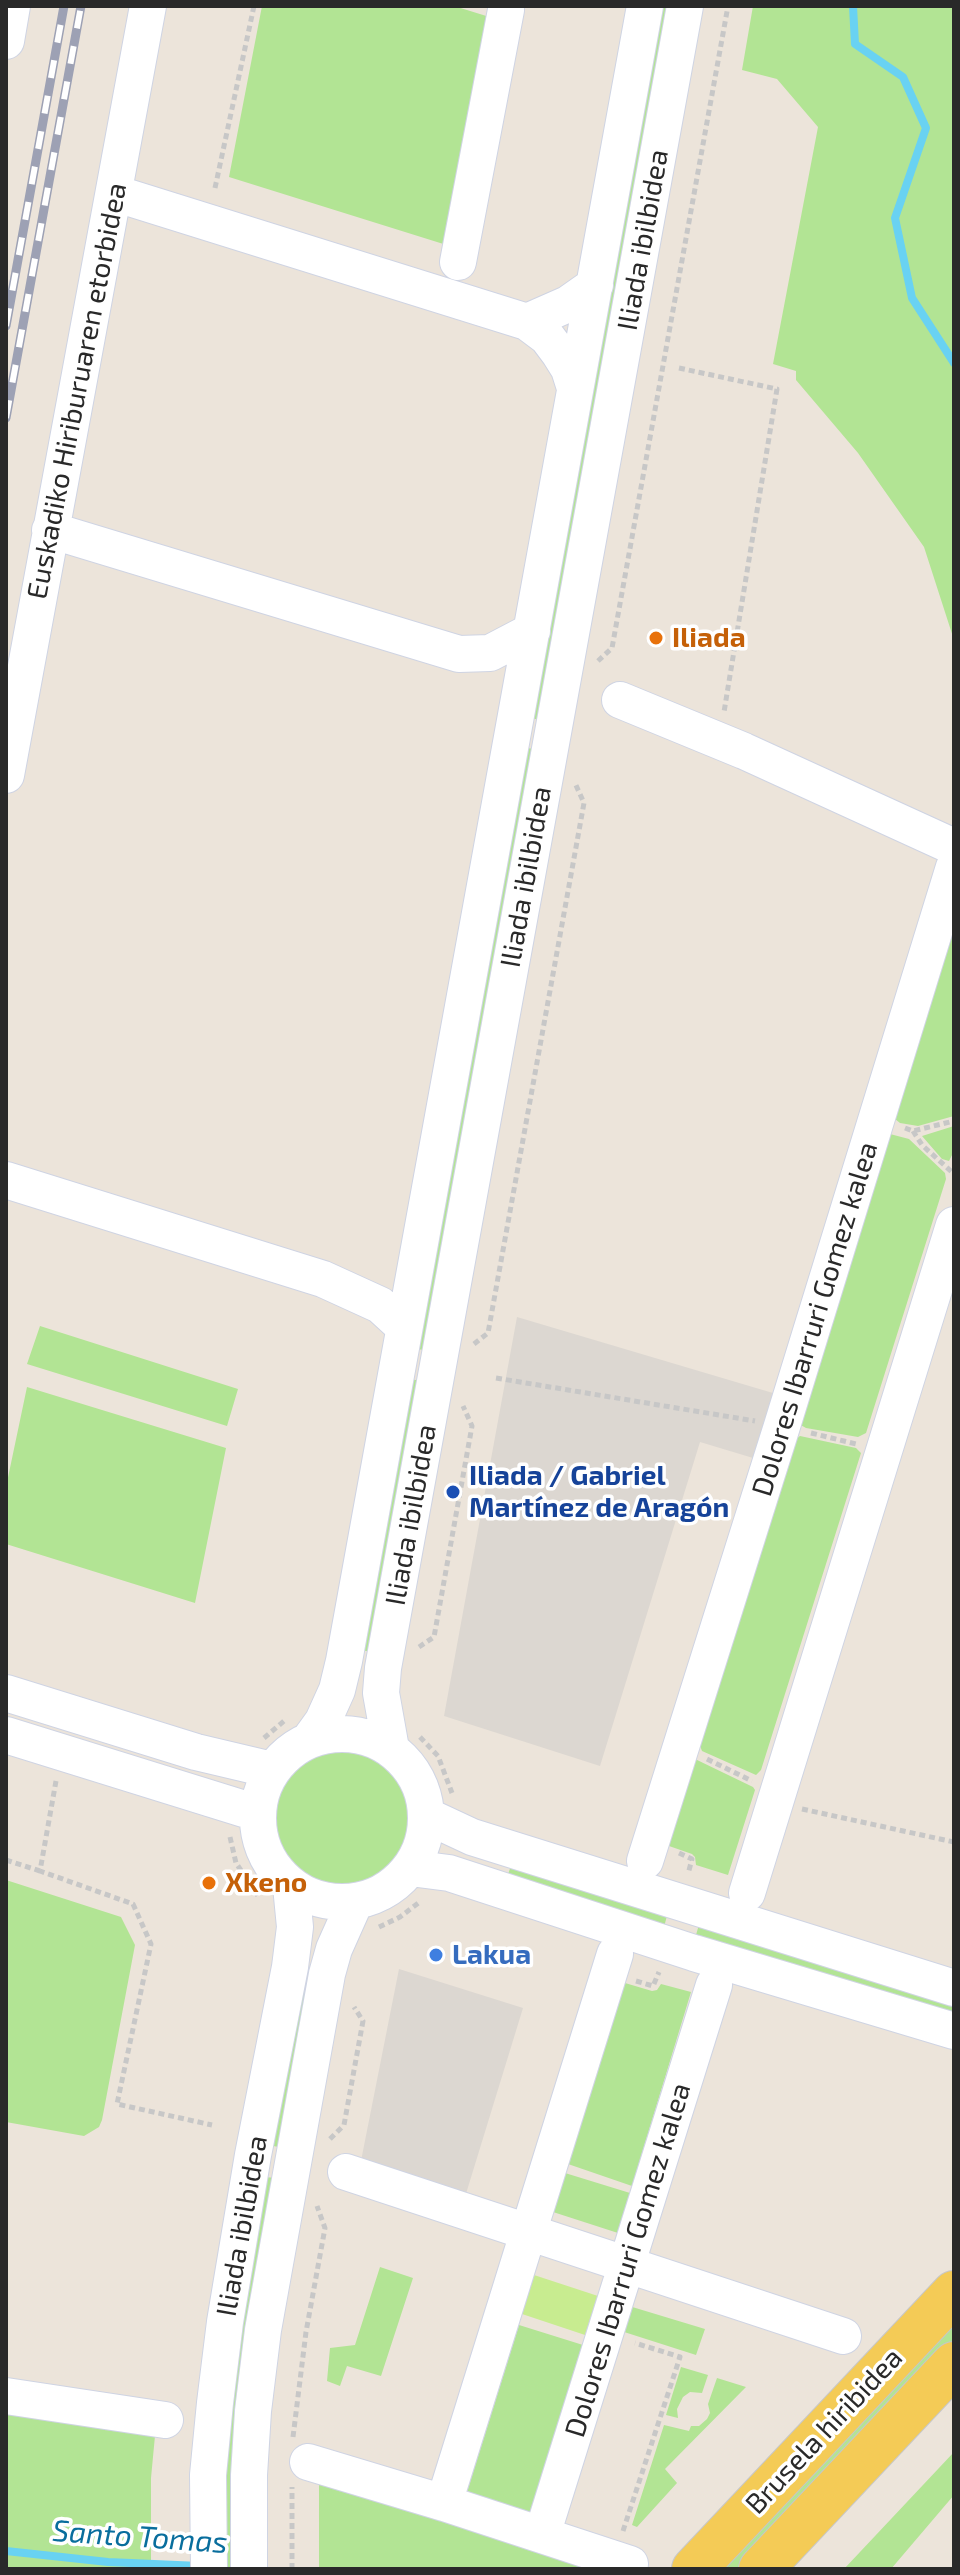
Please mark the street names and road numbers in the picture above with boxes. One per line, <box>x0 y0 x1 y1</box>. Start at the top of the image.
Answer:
street label: Iliada ibilbidea <box>611 147 675 333</box>
street label: Euskadiko Hiriburuaren etorbidea <box>20 180 134 602</box>
street label: Iliada ibilbidea <box>494 784 558 970</box>
street label: Dolores Ibarruri Gomez kalea <box>745 1138 885 1500</box>
street label: Iliada ibilbidea <box>379 1422 443 1608</box>
street label: Dolores Ibarruri Gomez kalea <box>558 2079 698 2441</box>
street label: Iliada ibilbidea <box>210 2133 274 2319</box>
street label: Brusela hiribidea <box>739 2341 909 2521</box>

